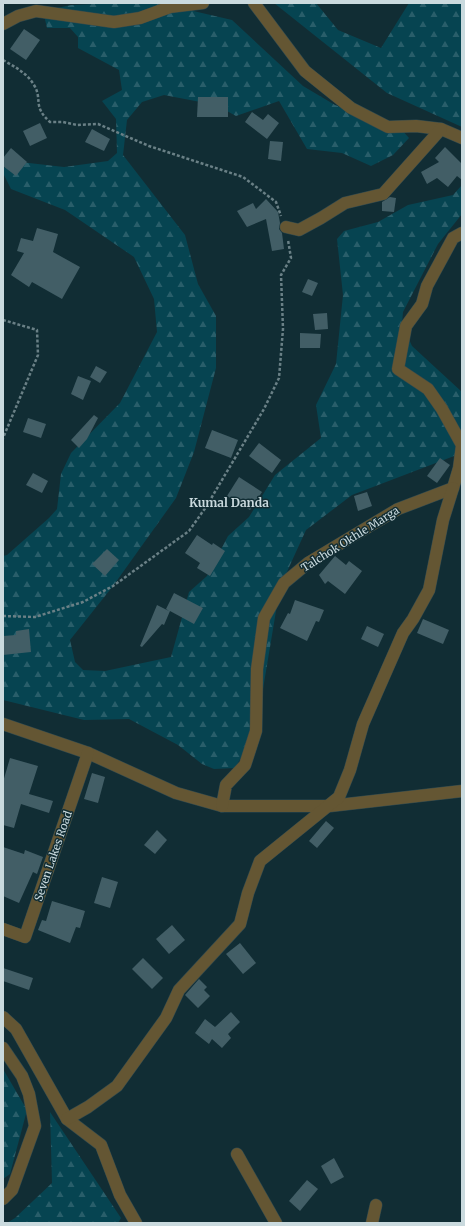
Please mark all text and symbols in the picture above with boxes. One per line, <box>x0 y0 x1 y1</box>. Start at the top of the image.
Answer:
district label: Kumal Danda <box>189 495 269 510</box>
street label: Talchok Okhle Marga <box>298 503 402 575</box>
street label: Seven Lakes Road <box>31 809 75 903</box>

